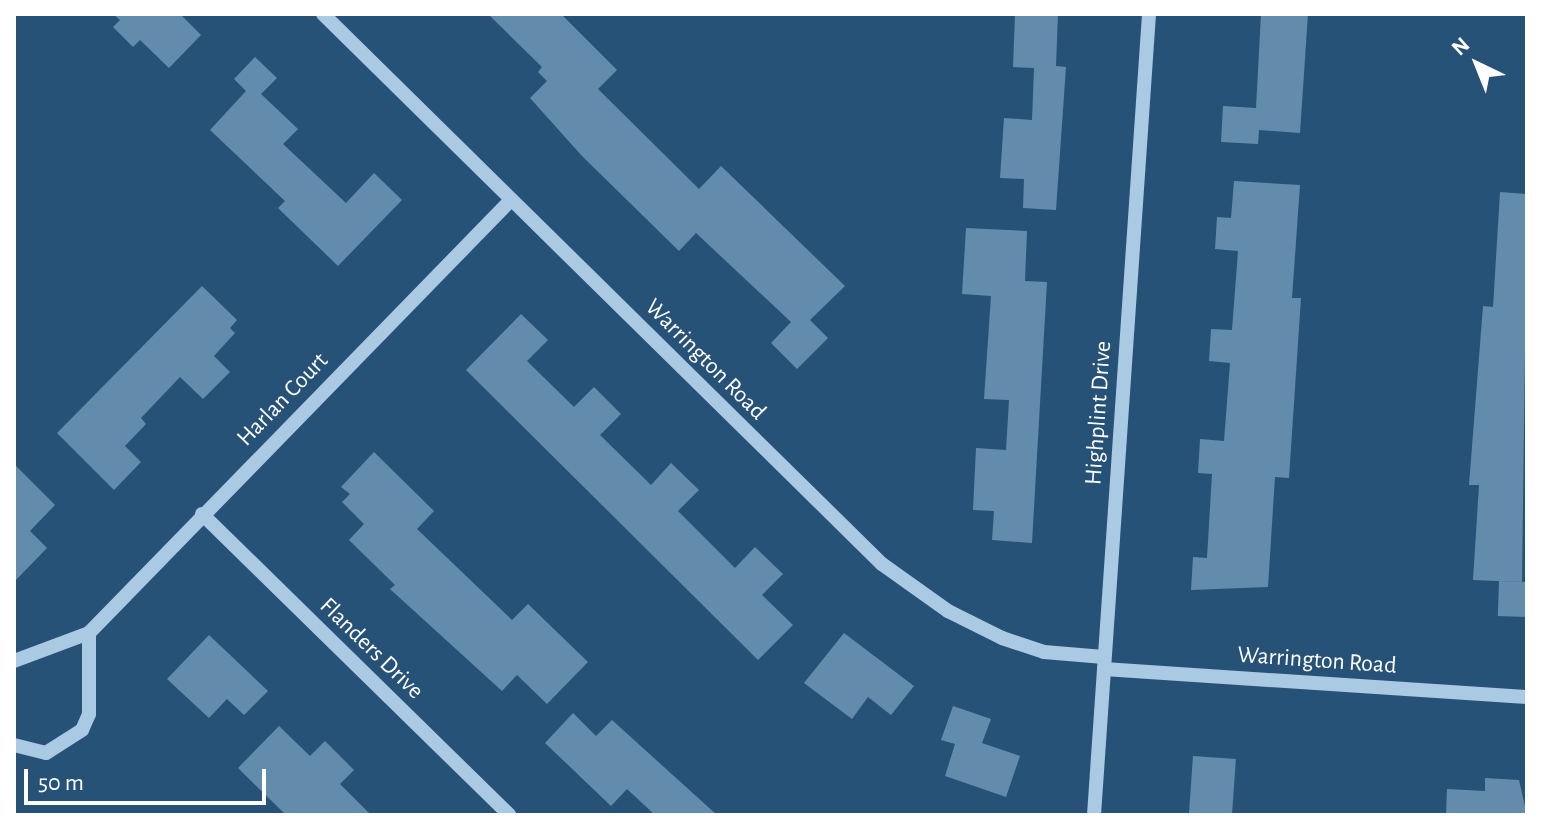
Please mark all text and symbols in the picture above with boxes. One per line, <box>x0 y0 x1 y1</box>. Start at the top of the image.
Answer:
north arrow <box>1437 24 1517 104</box>
text: N <box>1448 33 1474 60</box>
street label: Warrington Road <box>638 293 772 427</box>
street label: Highplint Drive <box>1080 340 1118 486</box>
street label: Harlan Court <box>231 347 335 453</box>
street label: Flanders Drive <box>313 592 429 706</box>
street label: Warrington Road <box>1237 641 1397 681</box>
scale bar <box>28 753 270 803</box>
text: 50 m <box>38 771 84 795</box>

